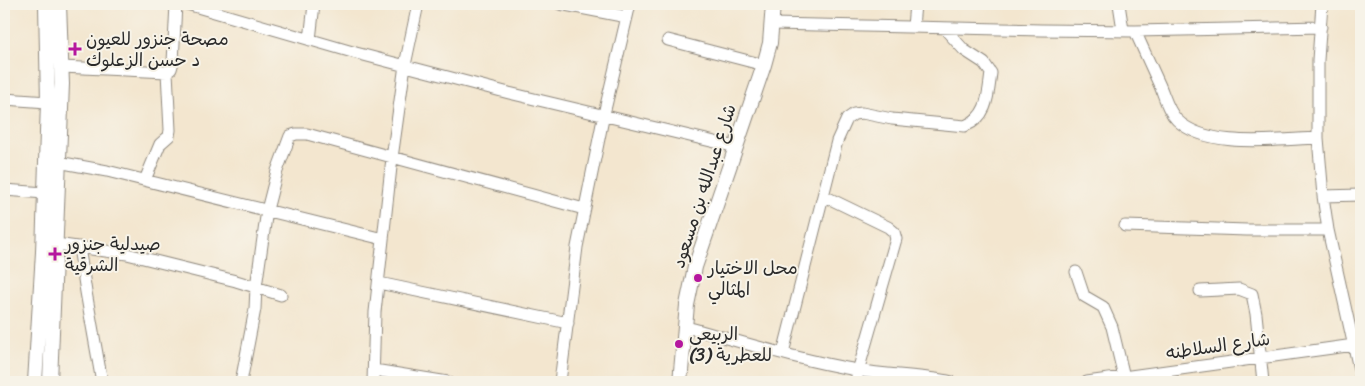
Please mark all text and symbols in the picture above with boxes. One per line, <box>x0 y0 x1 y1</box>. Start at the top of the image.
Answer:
place label: مصحة جنزور للعيون د حسن الزعلوك <box>86 23 229 76</box>
marker: مصحة جنزور للعيون د حسن الزعلوك <box>68 42 82 56</box>
street label: شارع عبدالله بن مسعود <box>662 100 746 272</box>
place label: صيدلية جنزور الشرقية <box>63 228 161 281</box>
marker: صيدلية جنزور الشرقية <box>49 248 61 260</box>
place label: محل الاختيار المثالي <box>706 252 798 305</box>
marker: محل الاختيار المثالي <box>692 272 704 284</box>
place label: الربيعي (3) للعطرية <box>689 318 772 371</box>
street label: شارع السلاطنه <box>1164 323 1272 369</box>
marker: الربيعي (3) للعطرية <box>673 338 685 350</box>

